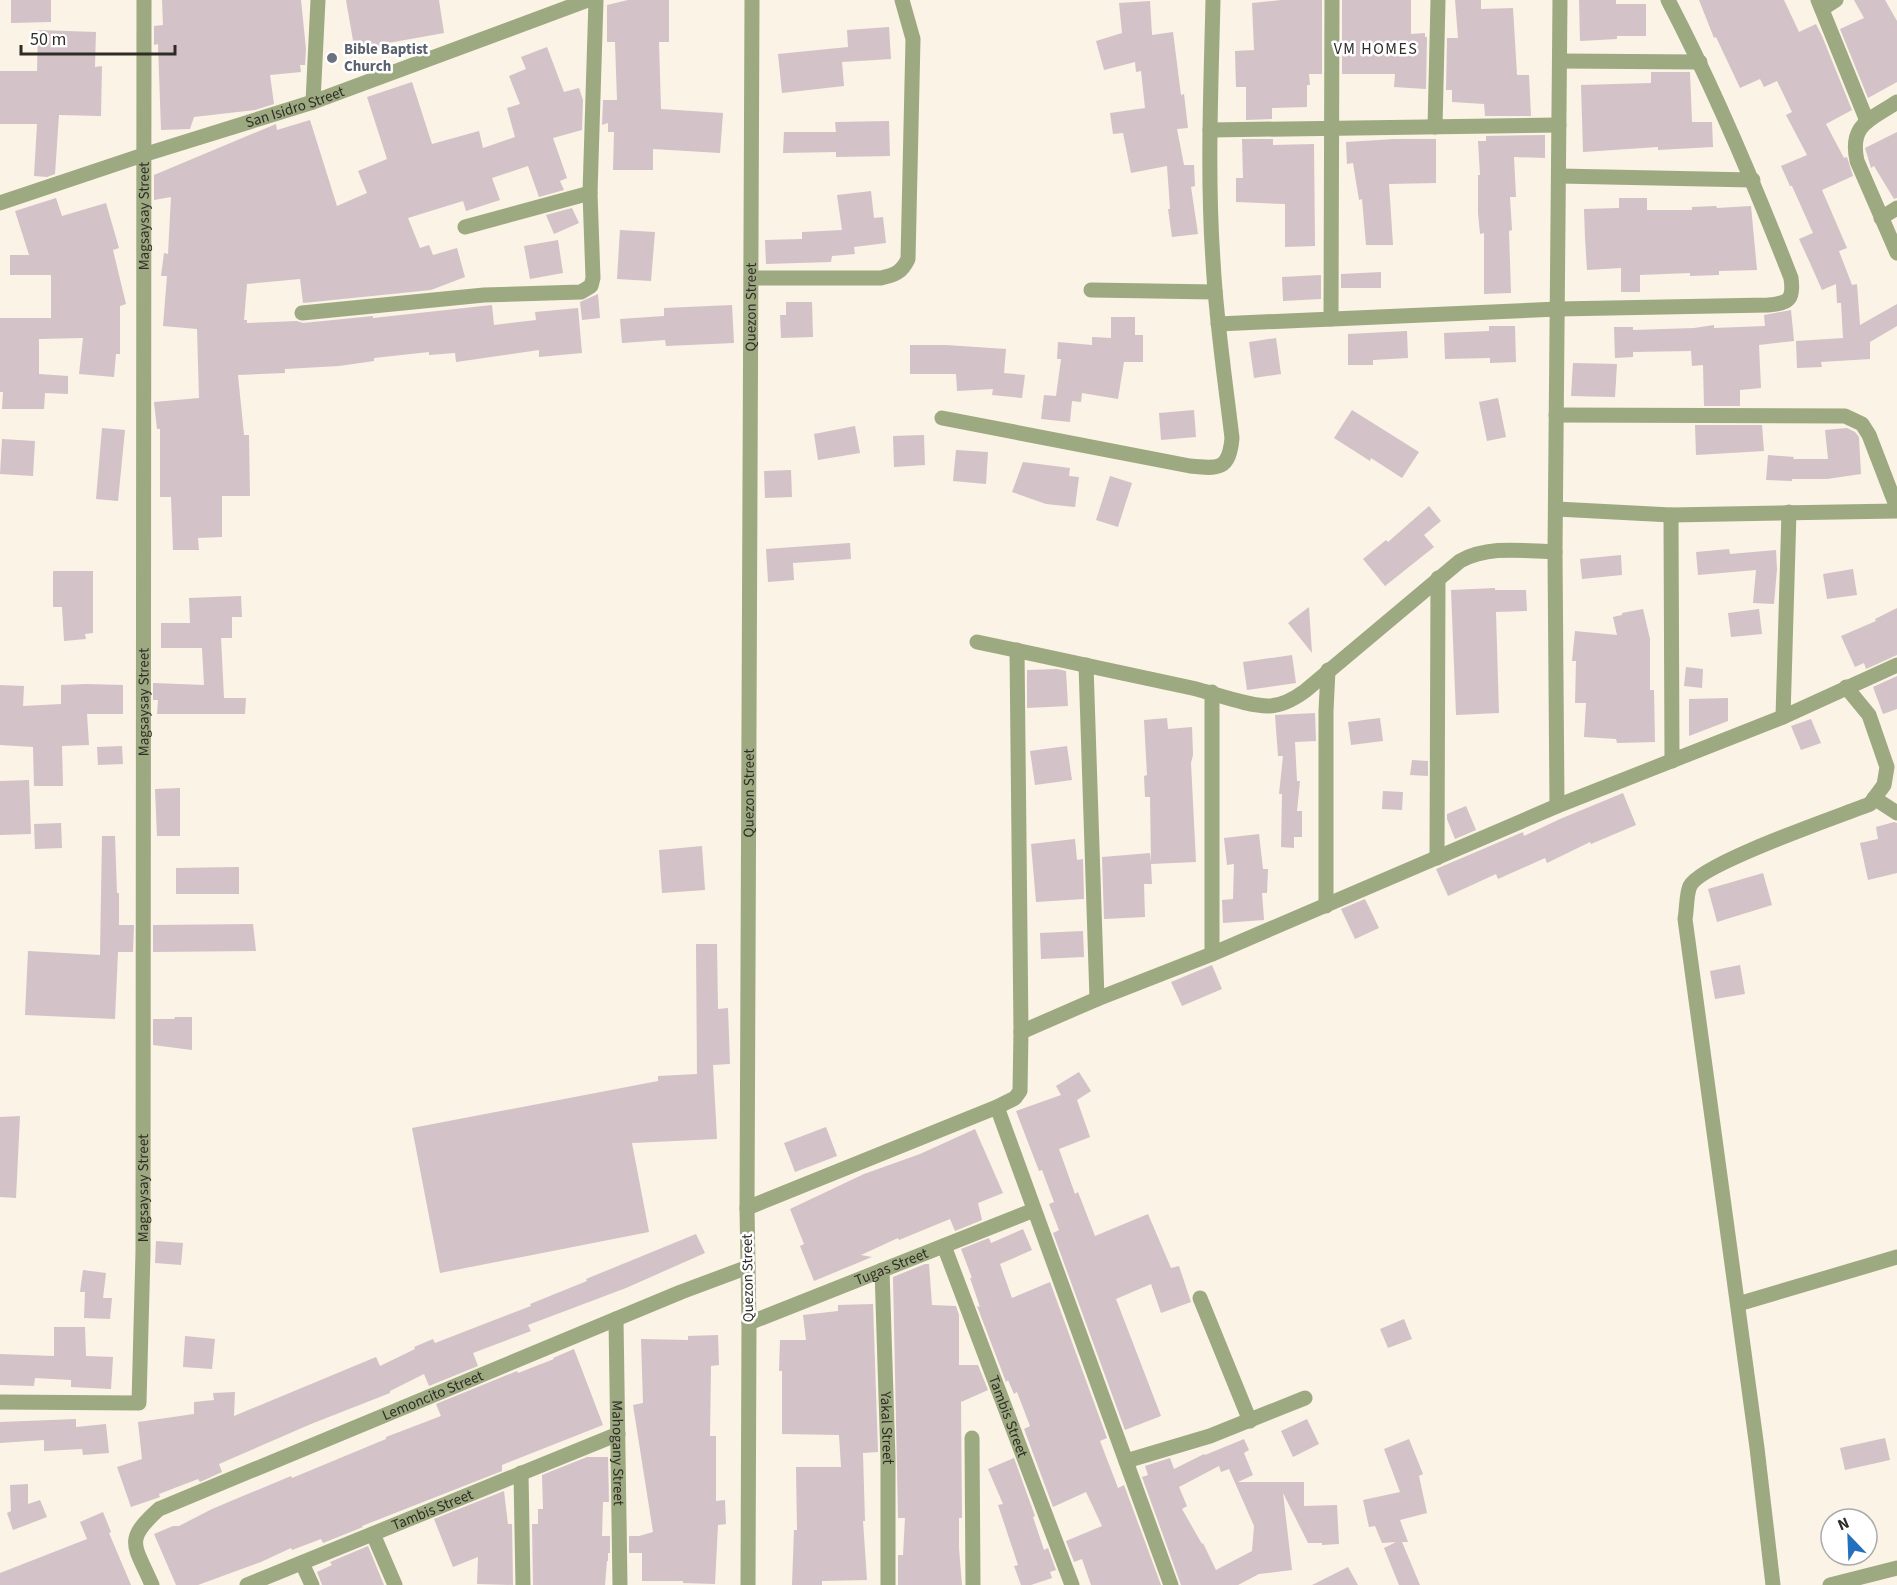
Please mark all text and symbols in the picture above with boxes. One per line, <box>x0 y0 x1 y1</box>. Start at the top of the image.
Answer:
scale bar <box>21 18 176 56</box>
text: 50 m <box>30 27 66 52</box>
district label: VM HOMES <box>1334 38 1418 60</box>
place label: Bible Baptist Church <box>344 39 428 77</box>
marker: Bible Baptist Church <box>325 51 339 65</box>
street label: San Isidro Street <box>243 81 347 133</box>
street label: Magsaysay Street <box>133 162 154 270</box>
street label: Quezon Street <box>740 263 761 351</box>
street label: Magsaysay Street <box>133 648 154 756</box>
street label: Quezon Street <box>738 749 759 837</box>
street label: Magsaysay Street <box>133 1134 154 1242</box>
street label: Quezon Street <box>737 1233 759 1323</box>
street label: Tugas Street <box>851 1243 931 1291</box>
street label: Lemoncito Street <box>379 1365 486 1426</box>
street label: Tambis Street <box>983 1372 1033 1460</box>
street label: Yakal Street <box>875 1390 899 1464</box>
street label: Mahogany Street <box>607 1400 629 1506</box>
street label: Tambis Street <box>389 1484 476 1536</box>
north arrow <box>1819 1507 1879 1567</box>
text: N <box>1834 1512 1853 1536</box>

